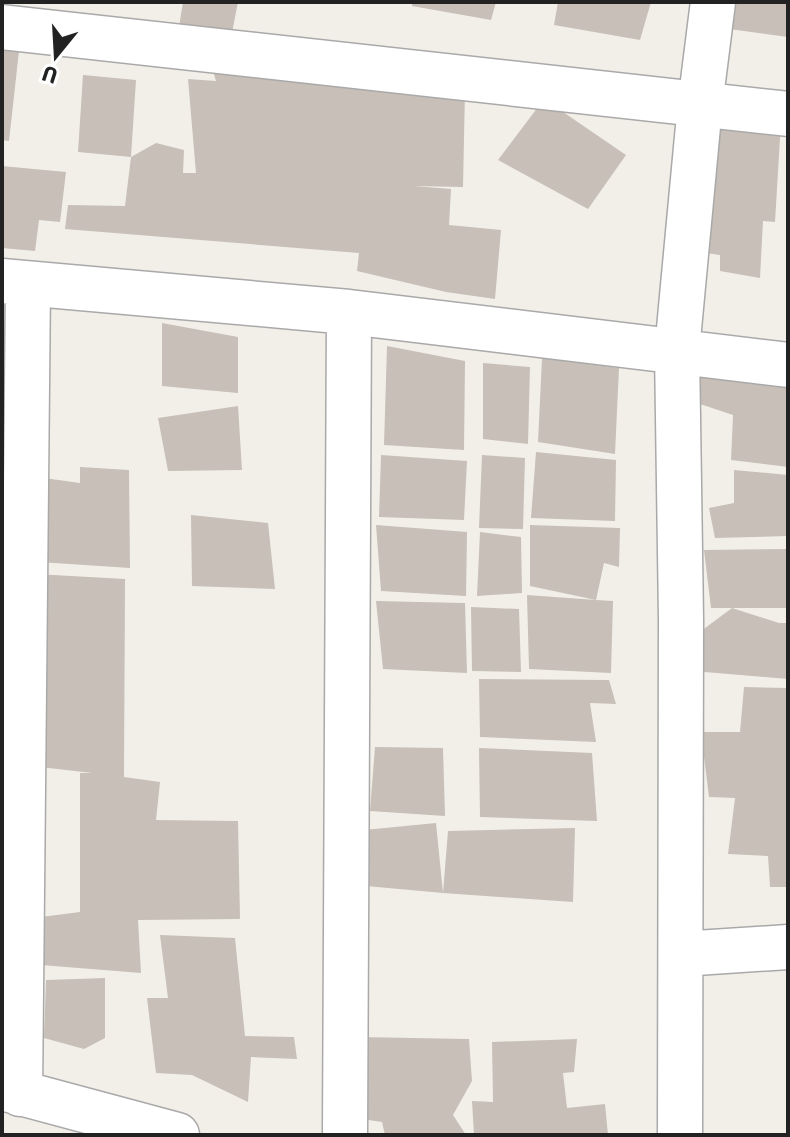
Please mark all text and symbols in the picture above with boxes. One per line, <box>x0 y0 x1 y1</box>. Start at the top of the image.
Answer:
north arrow <box>16 16 96 96</box>
text: U <box>39 59 61 90</box>

